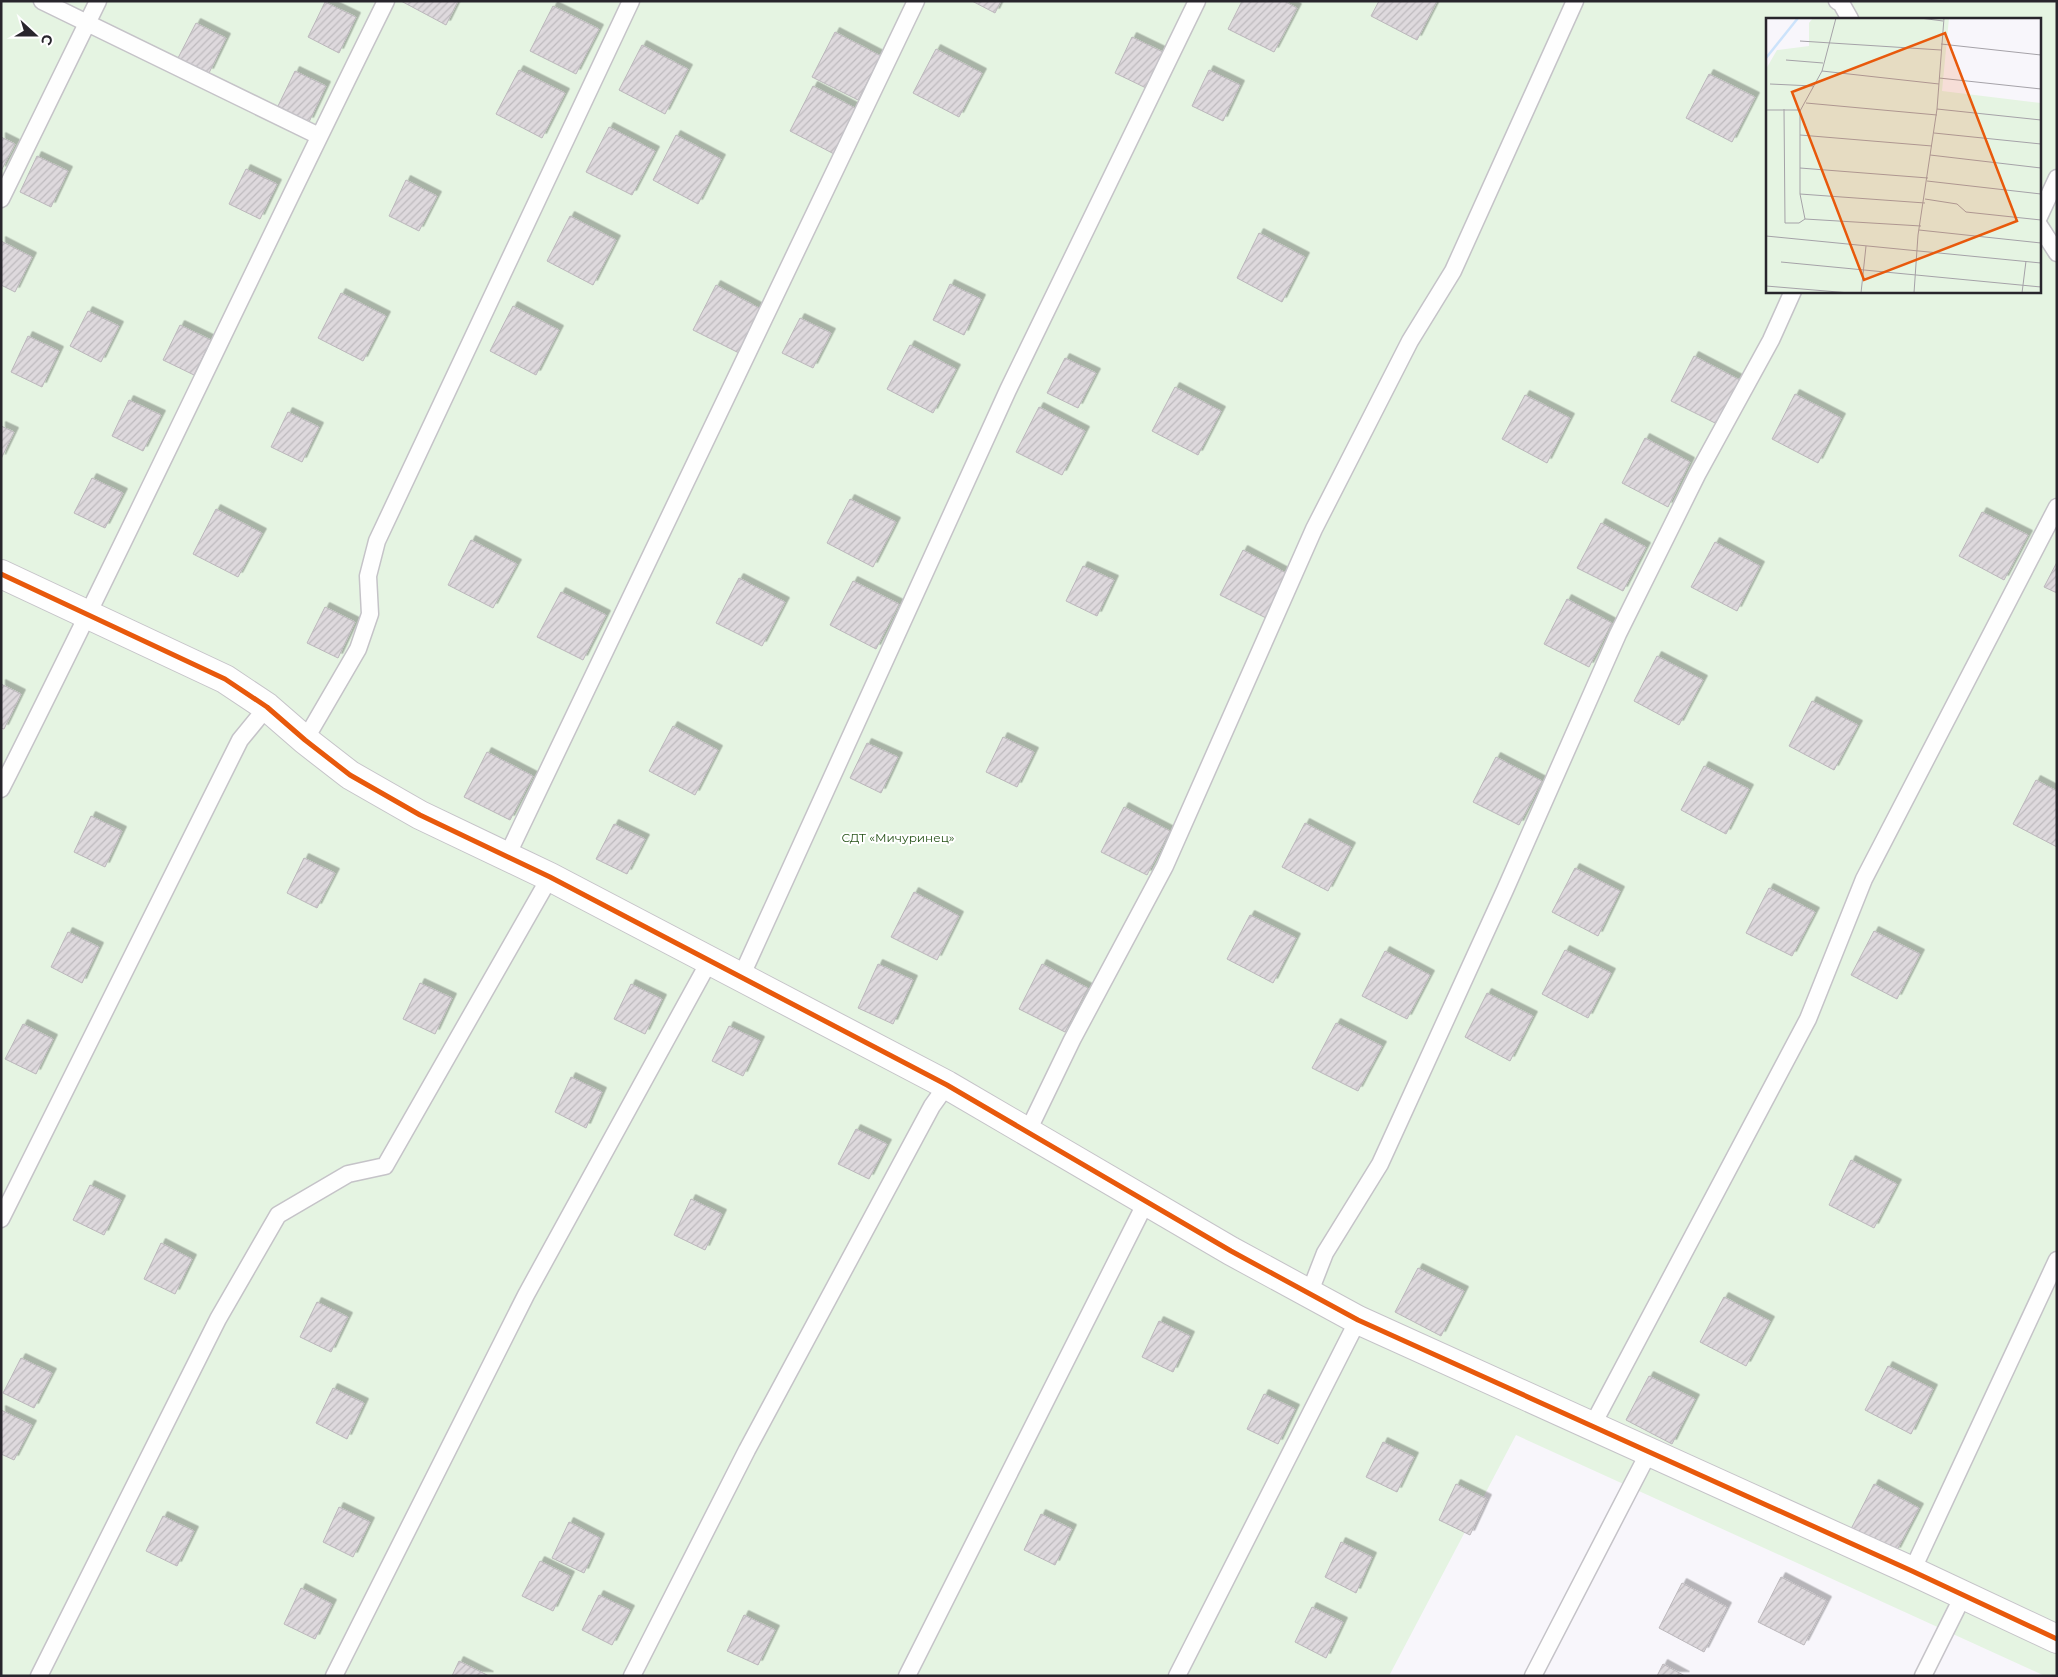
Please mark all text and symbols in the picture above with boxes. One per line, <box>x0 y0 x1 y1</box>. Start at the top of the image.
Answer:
north arrow <box>10 10 60 60</box>
inset map <box>1766 18 2040 292</box>
text: С <box>37 32 57 48</box>
park label: СДТ «Мичуринец» <box>841 830 955 845</box>

